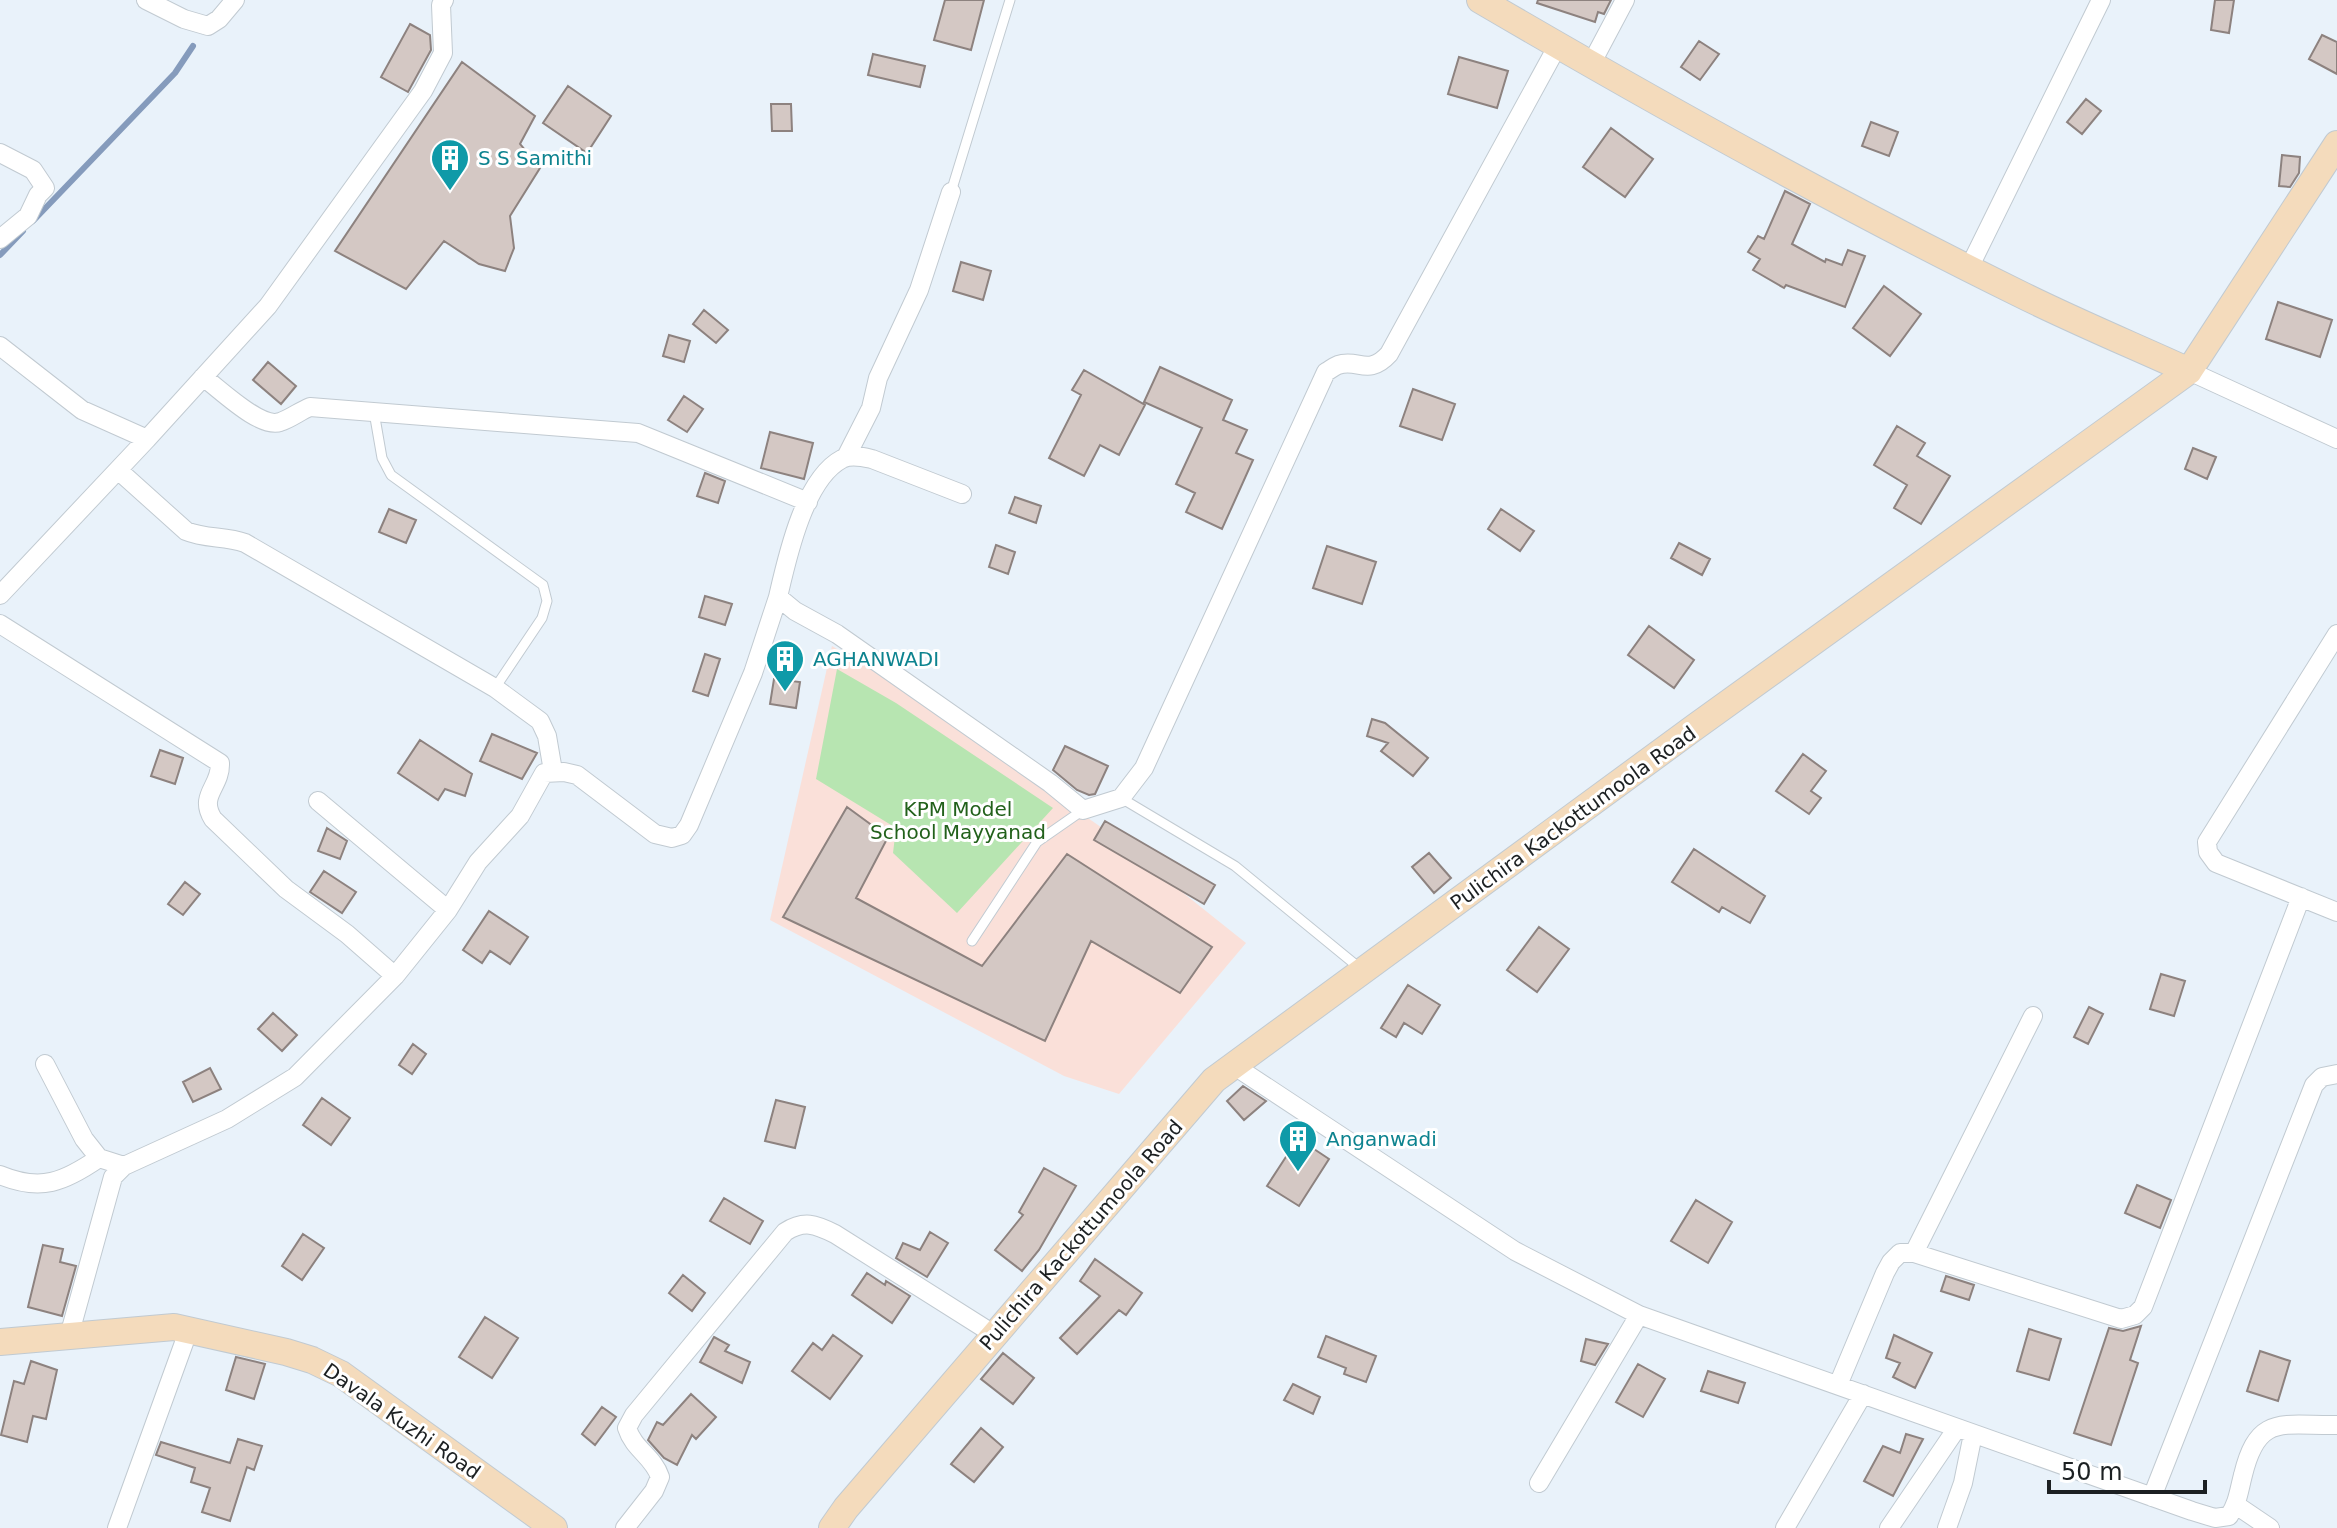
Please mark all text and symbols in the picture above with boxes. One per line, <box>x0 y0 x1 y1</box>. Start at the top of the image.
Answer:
building icon: S S Samithi <box>429 137 471 192</box>
place label: S S Samithi <box>478 146 592 170</box>
building icon: AGHANWADI <box>764 638 806 693</box>
place label: AGHANWADI <box>813 647 939 671</box>
street label: Pulichira Kackottumoola Road <box>1446 721 1700 915</box>
park label: KPM Model School Mayyanad <box>870 797 1046 844</box>
street label: Pulichira Kackottumoola Road <box>974 1115 1188 1355</box>
building icon: Anganwadi <box>1277 1118 1319 1173</box>
place label: Anganwadi <box>1326 1127 1437 1151</box>
street label: Davala Kuzhi Road <box>319 1358 485 1484</box>
scale bar <box>2049 1444 2205 1494</box>
text: 50 m <box>2061 1458 2123 1486</box>

